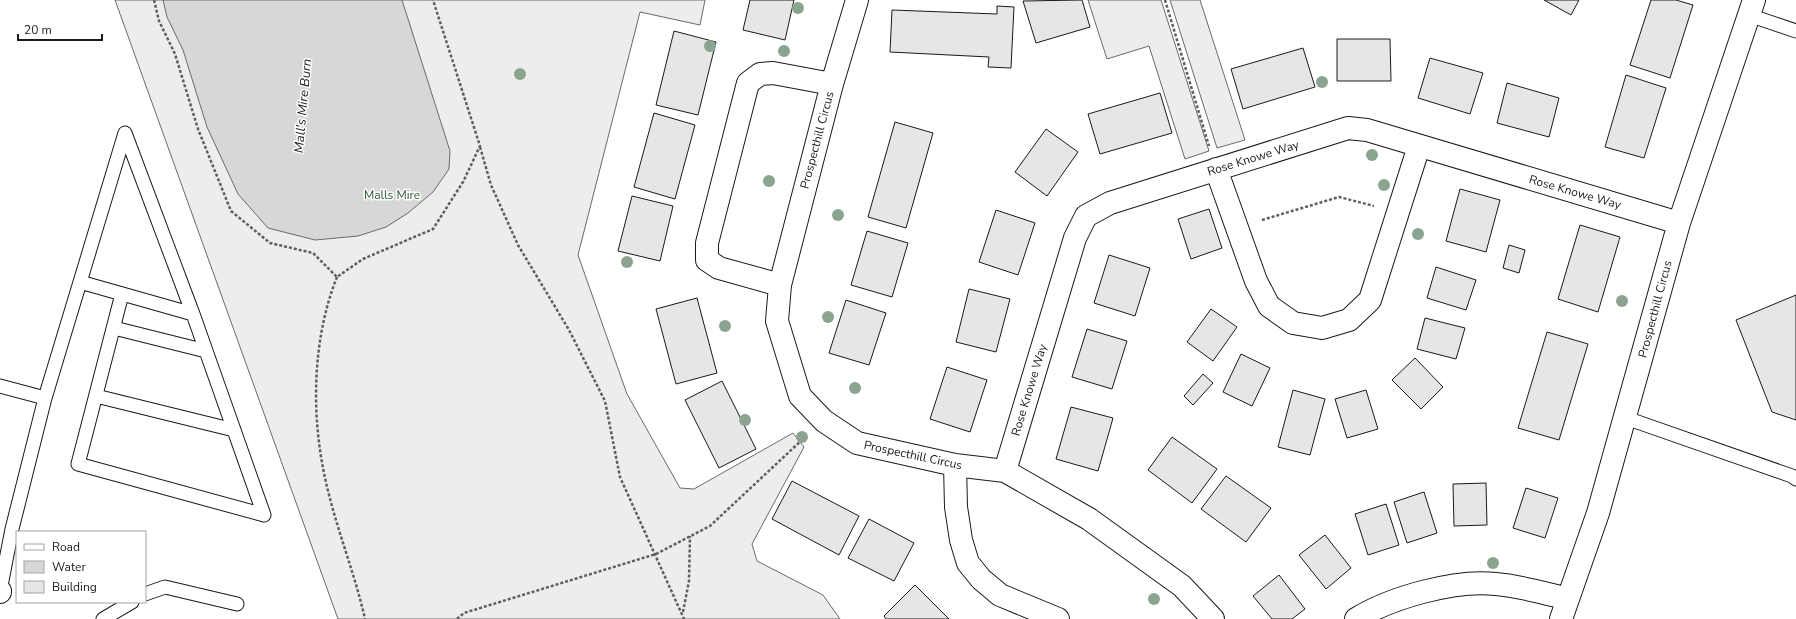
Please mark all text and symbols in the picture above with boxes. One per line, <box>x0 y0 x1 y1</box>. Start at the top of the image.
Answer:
scale bar <box>18 16 102 42</box>
text: 20 m <box>24 22 52 38</box>
water label: Mall's Mire Burn <box>290 58 316 154</box>
street label: Prospecthill Circus <box>796 89 838 190</box>
street label: Rose Knowe Way <box>1205 136 1302 180</box>
street label: Rose Knowe Way <box>1527 171 1624 213</box>
park label: Malls Mire <box>364 187 420 203</box>
street label: Prospecthill Circus <box>1634 258 1676 359</box>
street label: Rose Knowe Way <box>1007 341 1051 438</box>
street label: Prospecthill Circus <box>862 437 964 473</box>
legend <box>16 531 146 603</box>
text: Road <box>52 539 80 555</box>
text: Water <box>52 559 86 575</box>
text: Building <box>52 579 97 595</box>

